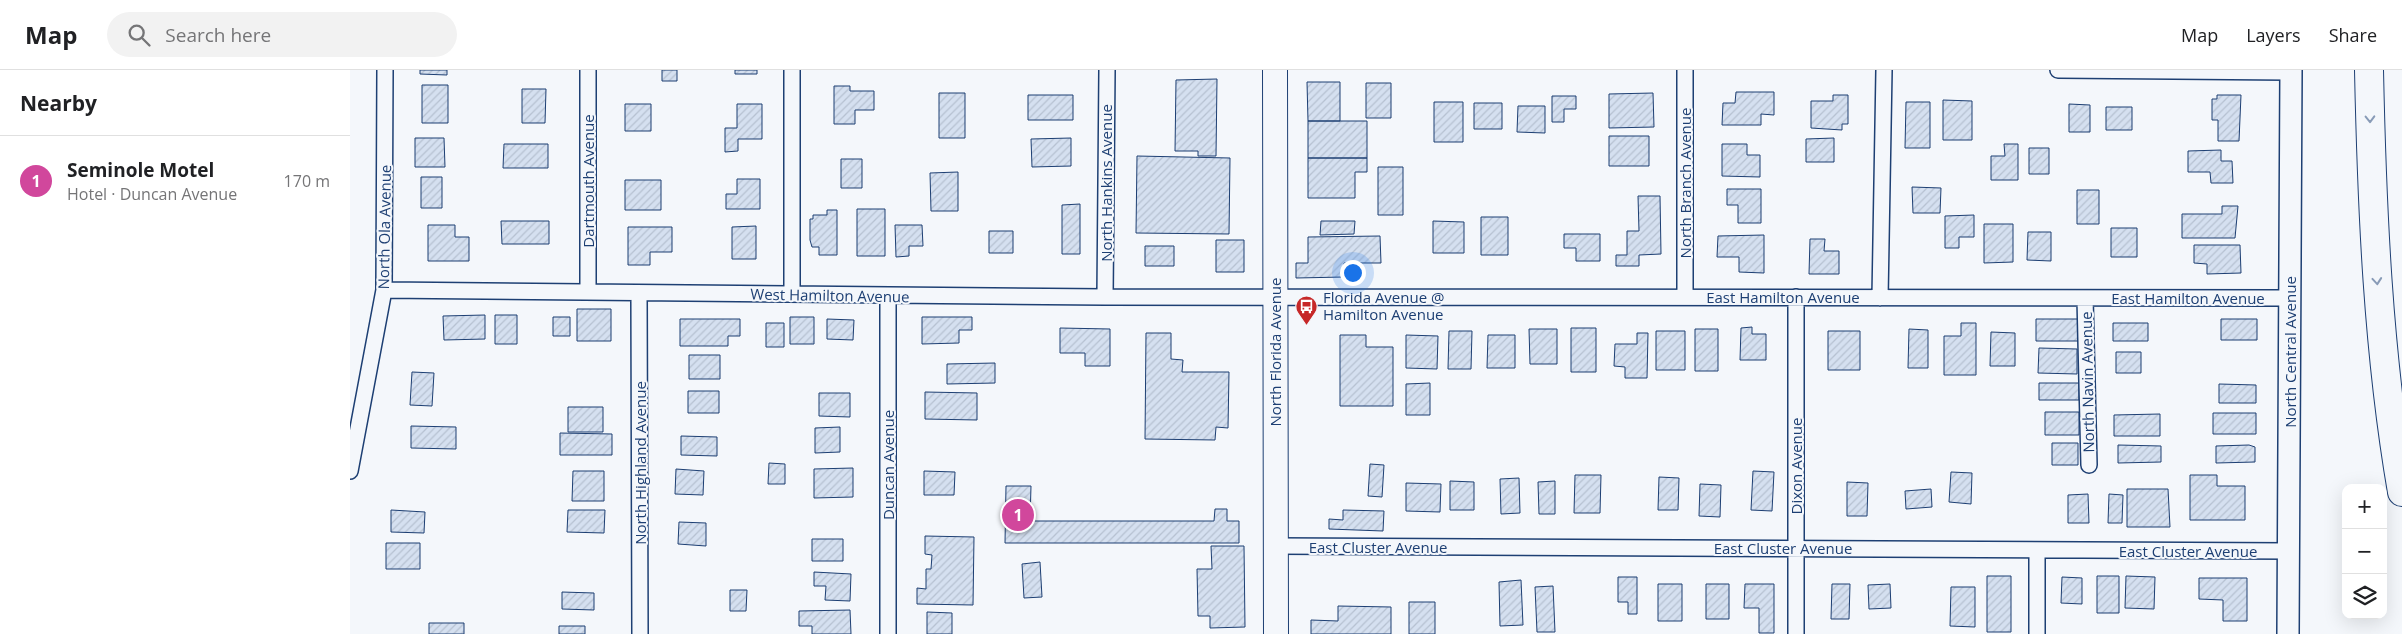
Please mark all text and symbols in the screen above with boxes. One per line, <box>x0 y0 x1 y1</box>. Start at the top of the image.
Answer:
search box <box>107 12 457 57</box>
text: Map <box>25 18 77 51</box>
icon: search <box>125 21 153 49</box>
text: Search here <box>165 22 271 48</box>
text: Map <box>2181 23 2218 47</box>
text: Layers <box>2246 23 2301 47</box>
text: Share <box>2329 23 2377 47</box>
text: Nearby <box>20 89 97 117</box>
street label: North Hankins Avenue <box>1096 104 1116 262</box>
street label: North Branch Avenue <box>1675 108 1695 258</box>
street label: Dartmouth Avenue <box>578 114 598 248</box>
one-way arrow <box>2365 115 2375 123</box>
text: Seminole Motel <box>67 157 214 183</box>
street label: North Ola Avenue <box>373 164 395 290</box>
text: 1 <box>31 170 41 192</box>
text: 170 m <box>284 170 330 192</box>
text: Hotel · Duncan Avenue <box>67 183 237 205</box>
your location <box>1340 260 1366 286</box>
street label: North Central Avenue <box>2280 276 2300 428</box>
one-way arrow <box>2372 277 2383 285</box>
street label: North Florida Avenue <box>1265 278 1285 427</box>
street label: West Hamilton Avenue <box>750 284 910 306</box>
place label: Florida Avenue @ Hamilton Avenue <box>1323 287 1444 324</box>
street label: East Hamilton Avenue <box>1706 287 1860 307</box>
street label: East Hamilton Avenue <box>2111 288 2265 308</box>
bus stop icon: Florida Avenue @ Hamilton Avenue <box>1295 294 1319 325</box>
street label: North Navin Avenue <box>2076 311 2098 453</box>
street label: North Highland Avenue <box>630 381 650 545</box>
street label: Duncan Avenue <box>878 410 898 520</box>
street label: Dixon Avenue <box>1786 418 1806 514</box>
map controls <box>2342 484 2387 619</box>
button: + <box>2342 484 2387 529</box>
pin: 1 <box>1002 496 1034 534</box>
button: − <box>2342 529 2387 574</box>
street label: East Cluster Avenue <box>1309 537 1447 557</box>
street label: East Cluster Avenue <box>1714 538 1852 558</box>
street label: East Cluster Avenue <box>2119 541 2257 561</box>
button: layers <box>2342 574 2387 619</box>

